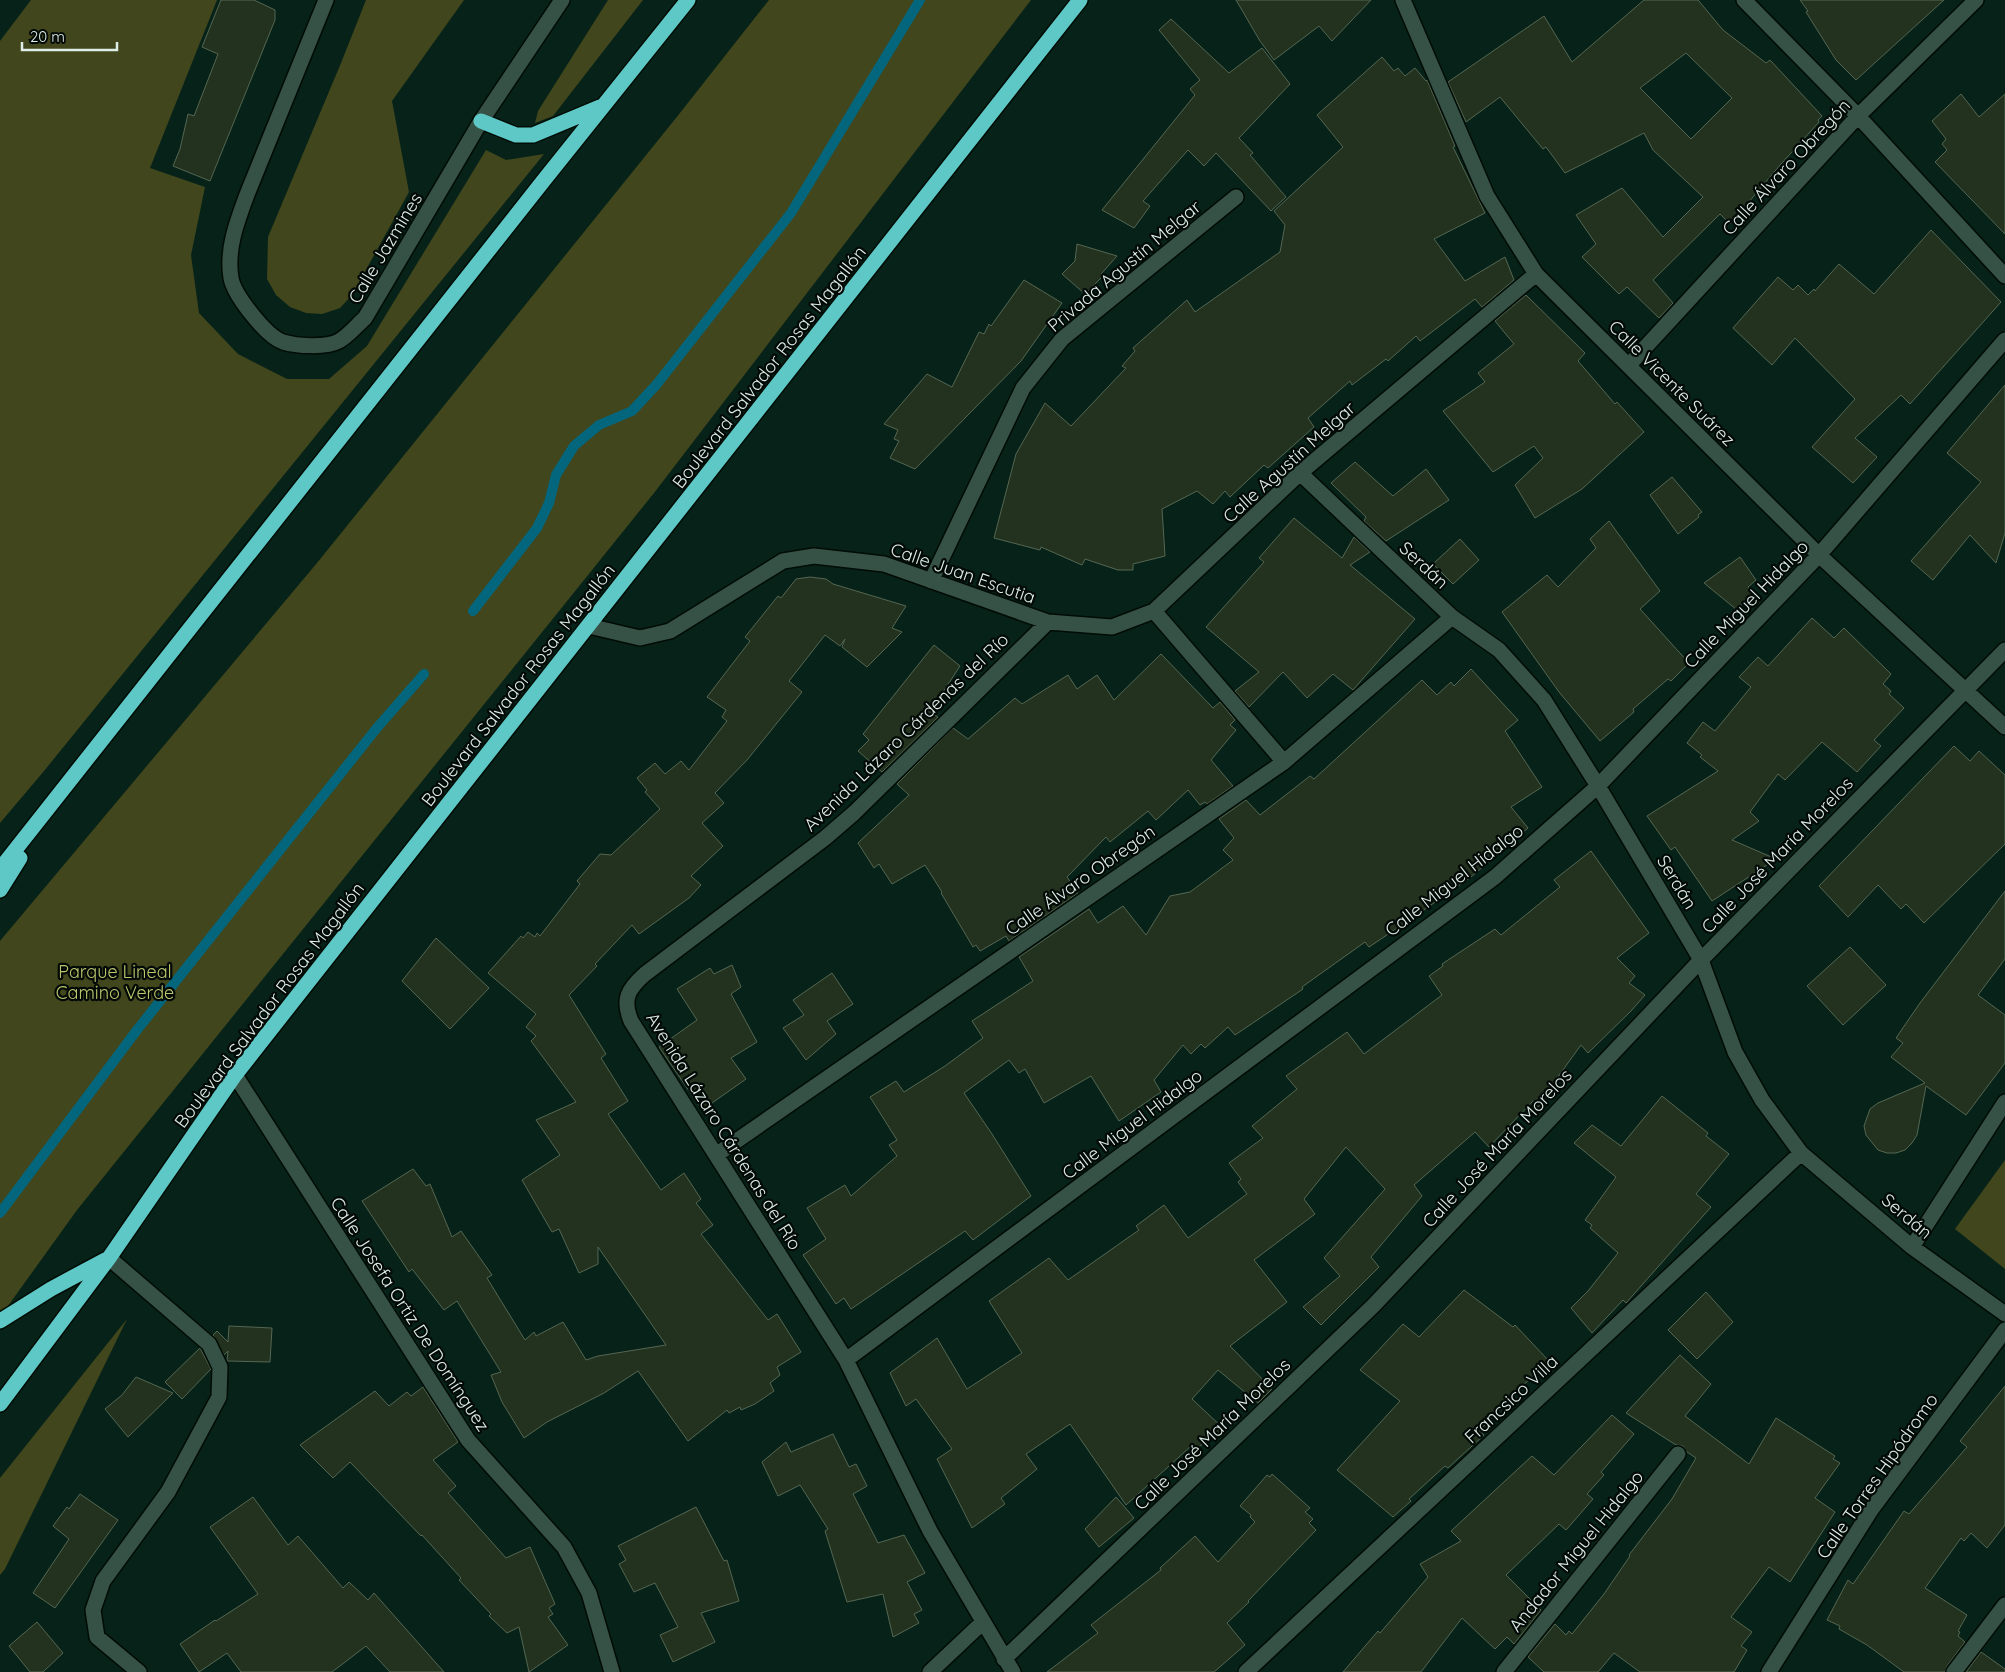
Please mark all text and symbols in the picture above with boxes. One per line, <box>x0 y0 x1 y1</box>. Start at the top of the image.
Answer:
scale bar <box>22 20 118 52</box>
text: 20 m <box>30 27 65 46</box>
street label: Calle Álvaro Obregón <box>1717 94 1855 240</box>
street label: Calle Jazmines <box>343 189 427 307</box>
street label: Privada Agustín Melgar <box>1043 195 1205 337</box>
street label: Boulevard Salvador Rosas Magallón <box>667 241 871 493</box>
street label: Calle Vicente Suárez <box>1604 315 1740 451</box>
street label: Calle Agustín Melgar <box>1218 396 1360 528</box>
street label: Calle Miguel Hidalgo <box>1679 535 1813 673</box>
street label: Serdán <box>1395 536 1453 594</box>
street label: Calle Juan Escutia <box>888 537 1038 609</box>
street label: Boulevard Salvador Rosas Magallón <box>416 559 620 811</box>
street label: Avenida Lázaro Cárdenas del Río <box>799 628 1013 836</box>
street label: Calle José María Morelos <box>1696 772 1858 938</box>
street label: Calle Miguel Hidalgo <box>1380 819 1528 941</box>
street label: Calle Álvaro Obregón <box>1001 820 1159 940</box>
street label: Serdán <box>1652 851 1702 913</box>
street label: Boulevard Salvador Rosas Magallón <box>169 878 369 1132</box>
park label: Parque Lineal Camino Verde <box>56 960 174 1004</box>
street label: Avenida Lázaro Cárdenas del Río <box>641 1008 807 1254</box>
street label: Calle Miguel Hidalgo <box>1057 1064 1207 1184</box>
street label: Calle José María Morelos <box>1417 1064 1577 1232</box>
street label: Serdán <box>1877 1188 1937 1244</box>
street label: Calle Josefa Ortiz De Domínguez <box>325 1192 495 1436</box>
street label: Francsico Villa <box>1459 1350 1563 1448</box>
street label: Calle José María Morelos <box>1129 1353 1295 1515</box>
street label: Calle Torres Hipódromo <box>1811 1389 1943 1563</box>
street label: Andador Miguel Hidalgo <box>1504 1466 1648 1636</box>

